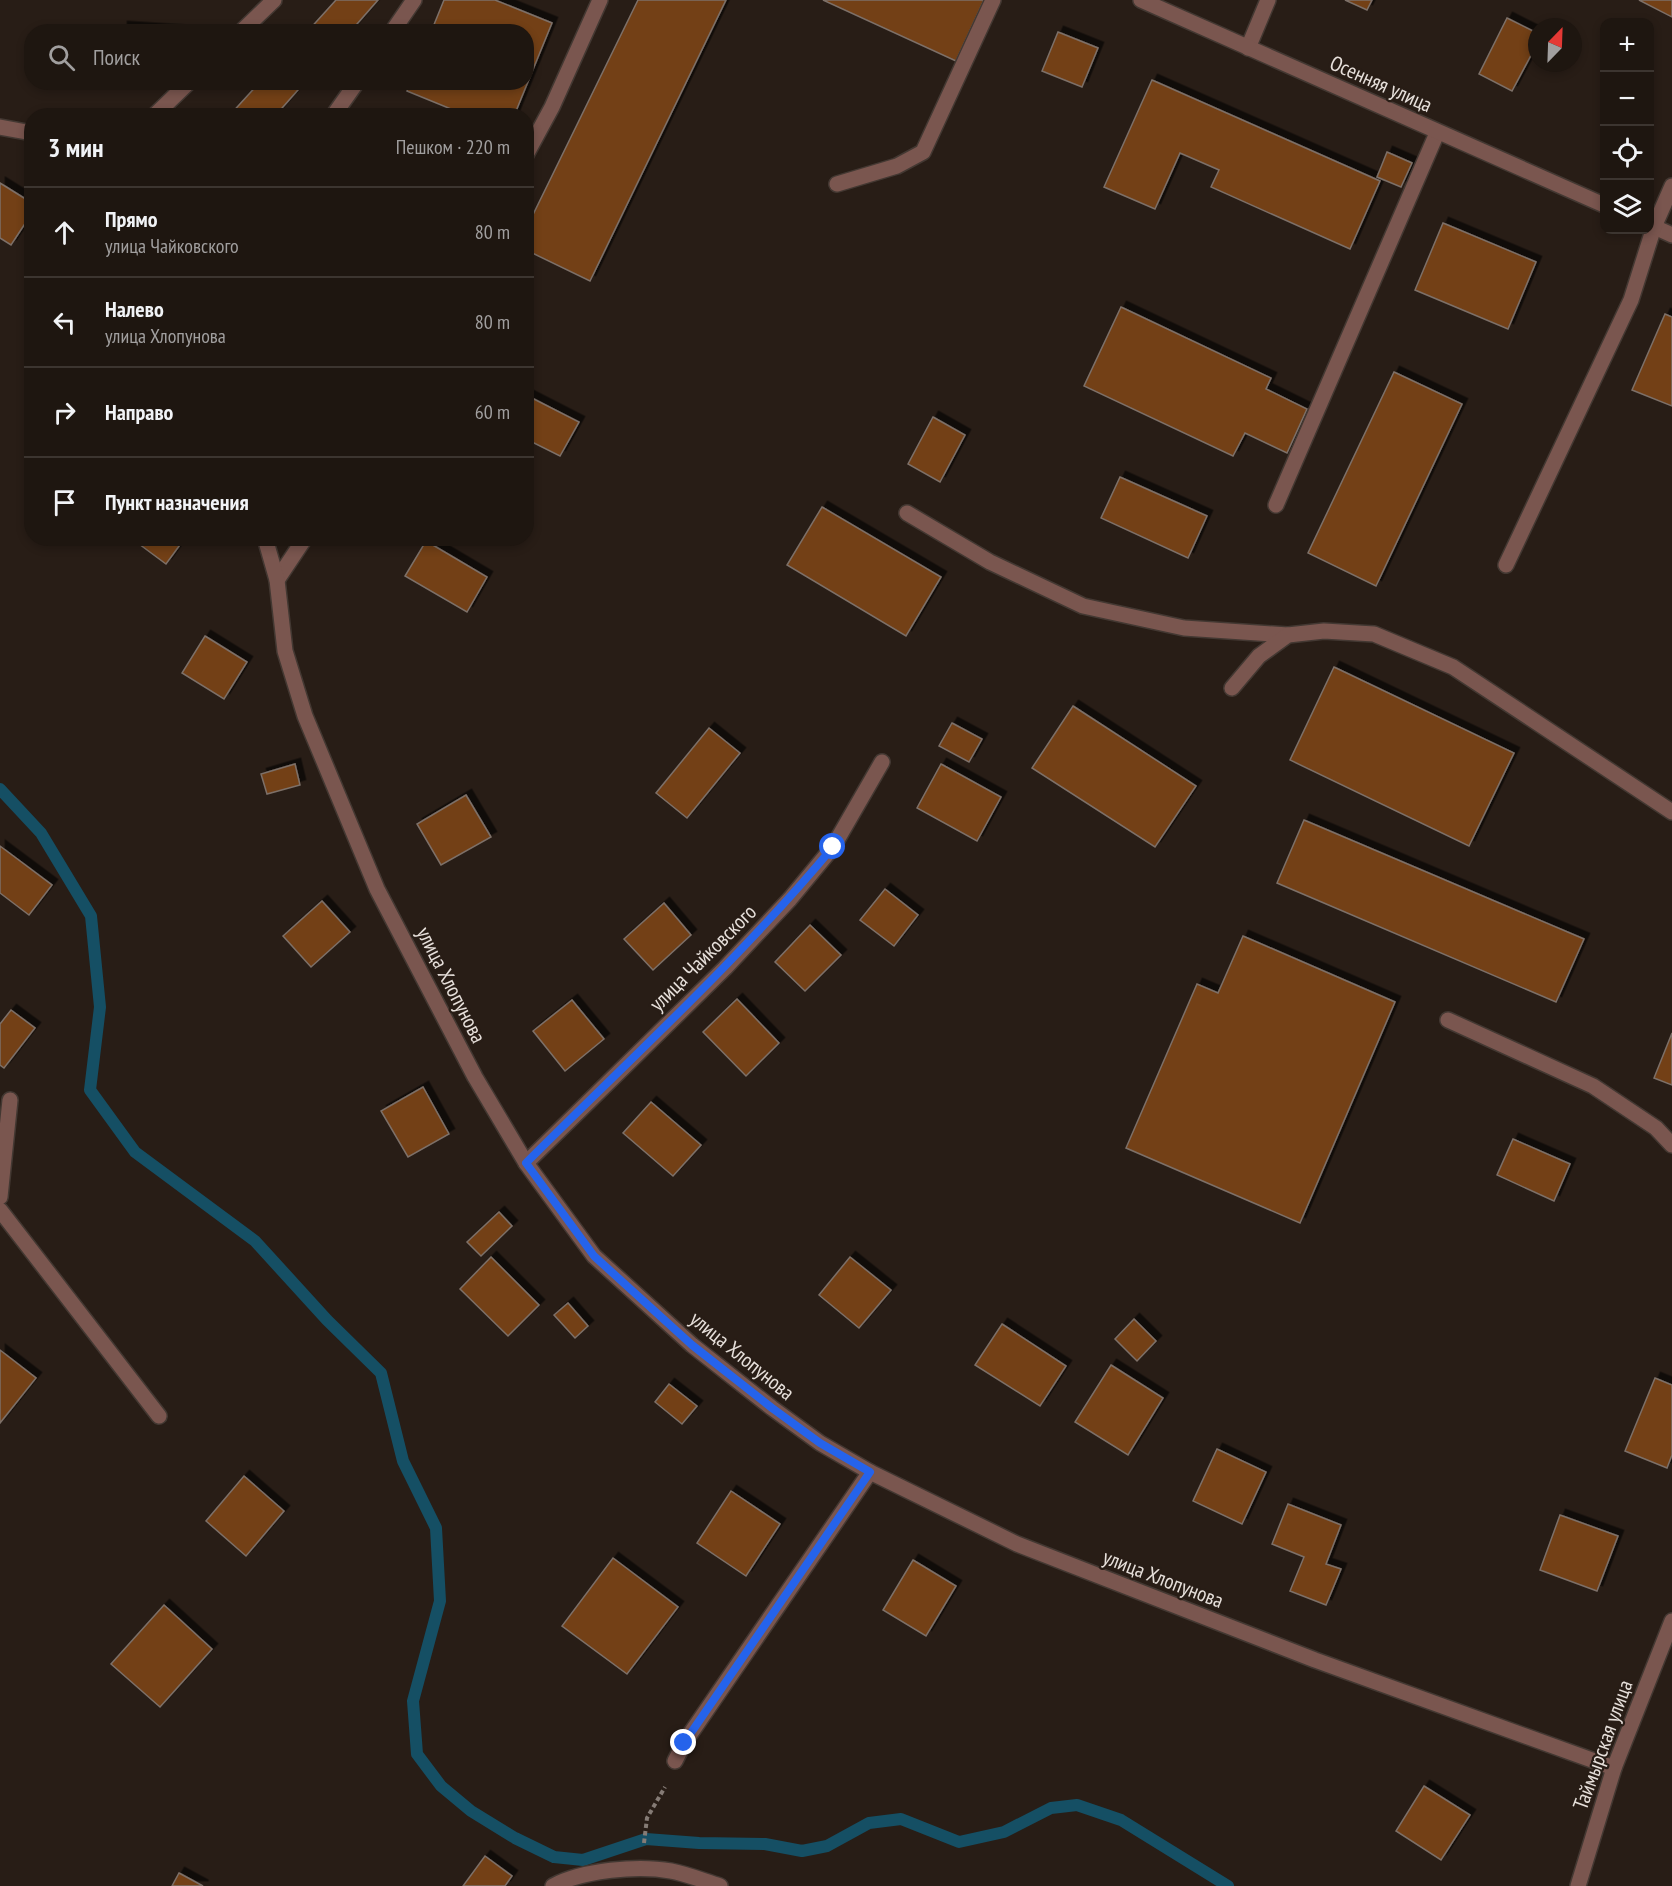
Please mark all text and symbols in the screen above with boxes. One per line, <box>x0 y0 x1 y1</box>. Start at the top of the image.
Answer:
north arrow <box>1528 18 1582 72</box>
map controls <box>1600 18 1654 234</box>
button: + <box>1600 18 1654 72</box>
search box <box>24 24 534 90</box>
icon: search <box>45 41 78 74</box>
text: Поиск <box>93 43 140 71</box>
street label: Осенняя улица <box>1326 49 1437 118</box>
button: − <box>1600 72 1654 126</box>
button: locate <box>1600 126 1654 180</box>
text: 3 мин <box>48 131 103 164</box>
text: Пешком · 220 m <box>396 134 510 160</box>
button: layers <box>1600 180 1654 234</box>
text: Прямо <box>105 205 158 233</box>
icon: ahead <box>48 216 81 249</box>
text: 80 m <box>475 219 510 245</box>
text: улица Чайковского <box>105 233 239 259</box>
text: Налево <box>105 295 164 323</box>
icon: left <box>48 306 81 339</box>
text: 80 m <box>475 309 510 335</box>
text: улица Хлопунова <box>105 323 226 349</box>
icon: right <box>48 396 81 429</box>
text: Направо <box>105 398 173 426</box>
text: 60 m <box>475 399 510 425</box>
icon: arrive <box>48 486 81 519</box>
text: Пункт назначения <box>105 488 249 516</box>
route start <box>819 833 845 859</box>
street label: улица Чайковского <box>643 898 762 1017</box>
street label: улица Хлопунова <box>411 922 492 1047</box>
street label: улица Хлопунова <box>685 1305 800 1406</box>
street label: улица Хлопунова <box>1099 1543 1227 1614</box>
street label: Таймырская улица <box>1567 1676 1638 1813</box>
route end <box>670 1729 696 1755</box>

